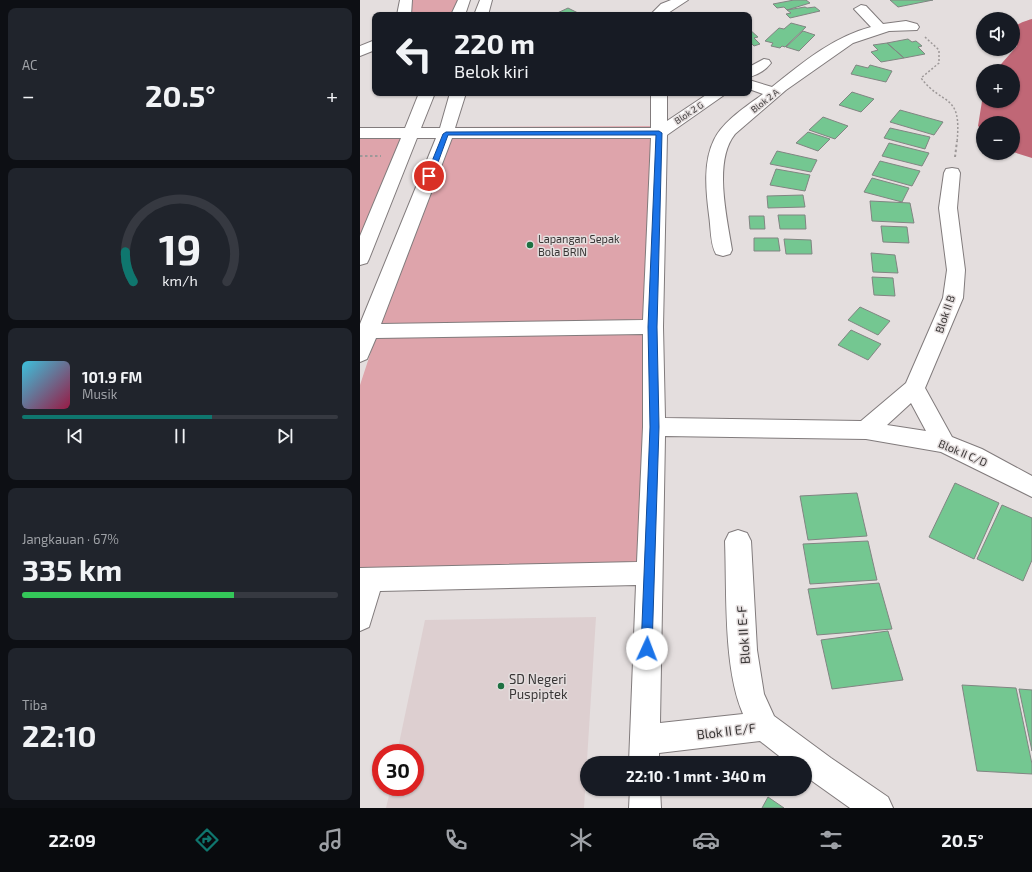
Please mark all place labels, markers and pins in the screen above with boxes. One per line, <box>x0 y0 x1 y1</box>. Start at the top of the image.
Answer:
pin <box>412 159 446 193</box>
place label: Lapangan Sepak Bola BRIN <box>538 232 620 258</box>
marker: Lapangan Sepak Bola BRIN <box>525 240 535 250</box>
place label: SD Negeri Puspiptek <box>509 671 568 702</box>
marker: SD Negeri Puspiptek <box>496 681 506 691</box>

